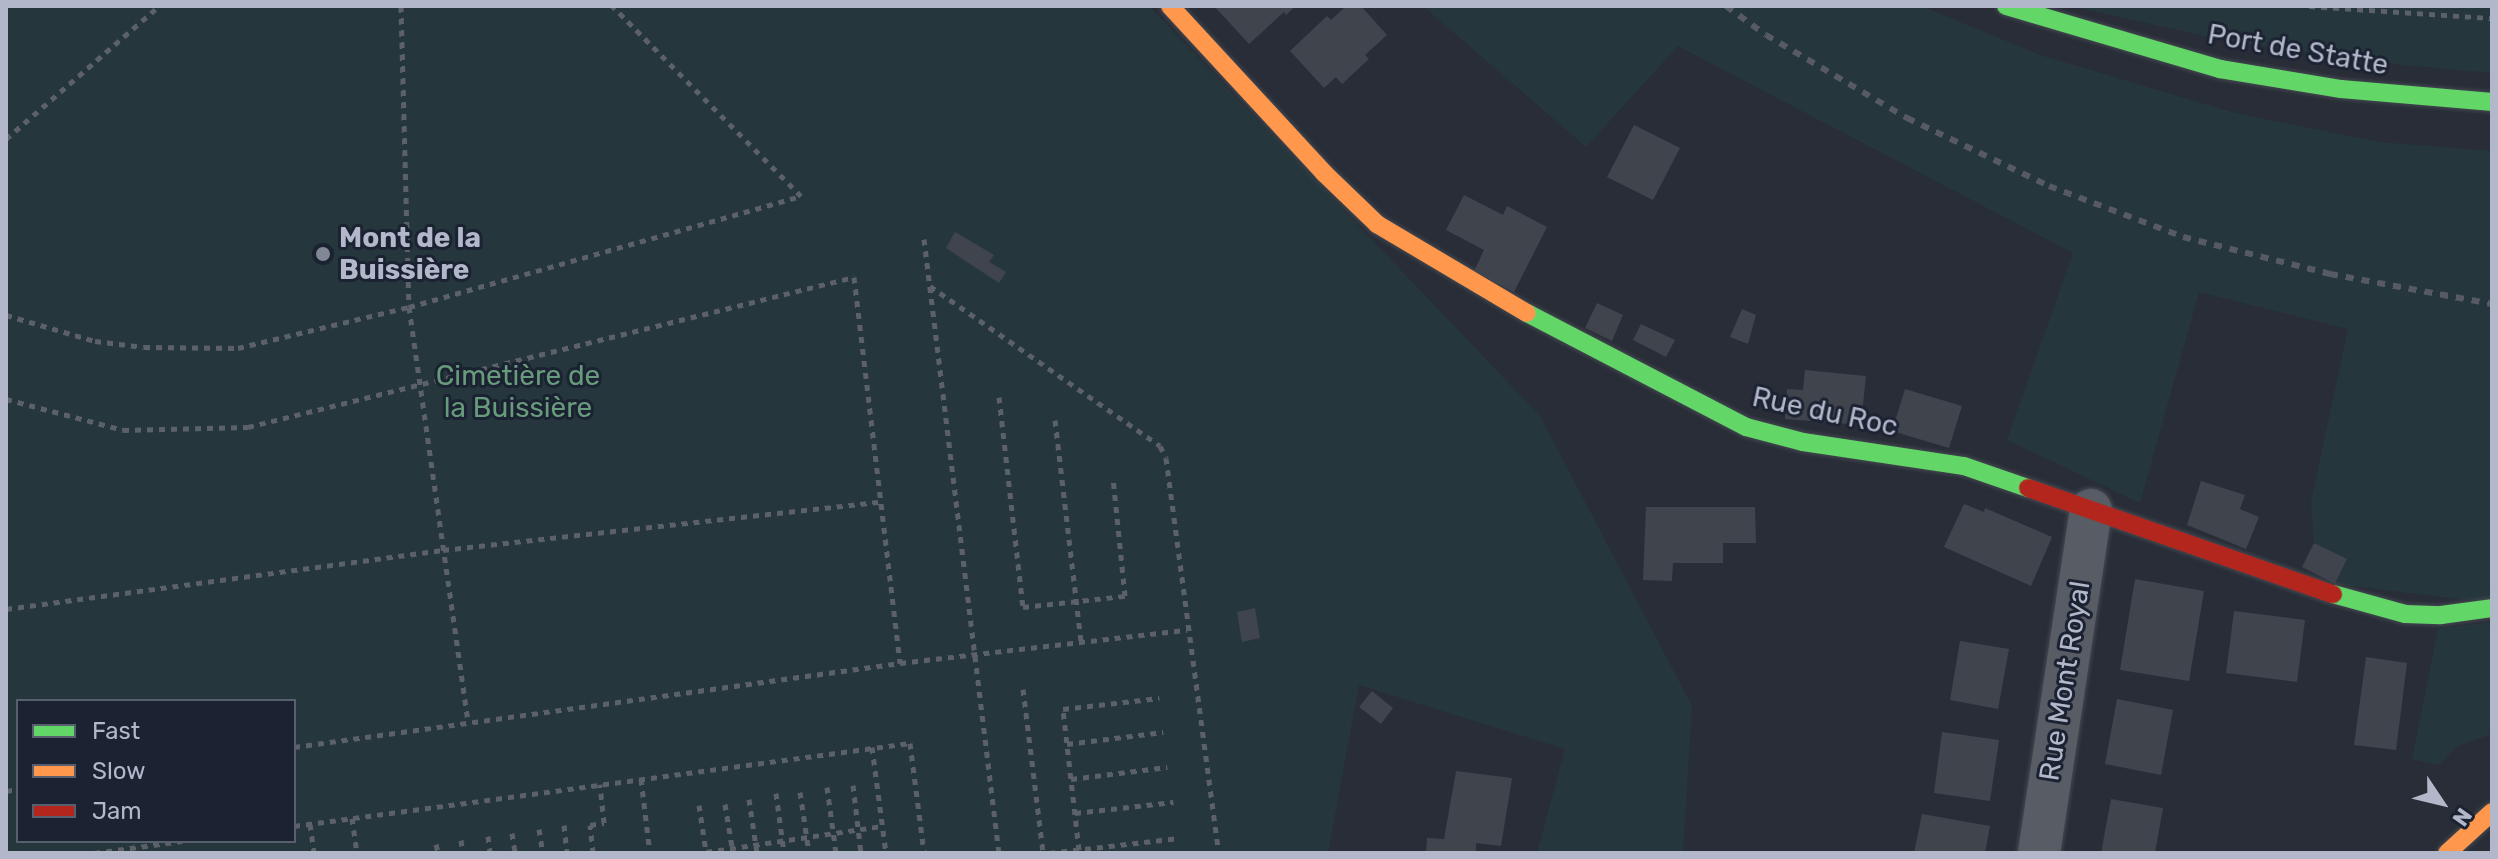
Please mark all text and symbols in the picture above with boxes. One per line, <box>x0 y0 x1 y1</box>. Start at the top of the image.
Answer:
street label: Port de Statte <box>2205 18 2391 82</box>
place label: Mont de la Buissière <box>339 221 481 287</box>
marker: Mont de la Buissière <box>314 245 332 263</box>
park label: Cimetière de la Buissière <box>436 359 600 425</box>
street label: Rue du Roc <box>1749 380 1901 444</box>
street label: Rue Mont Royal <box>2033 579 2097 783</box>
legend <box>16 699 296 843</box>
text: Fast <box>92 717 140 745</box>
text: Slow <box>92 757 145 785</box>
north arrow <box>2402 763 2482 843</box>
text: Jam <box>92 797 142 825</box>
text: N <box>2446 803 2478 831</box>

